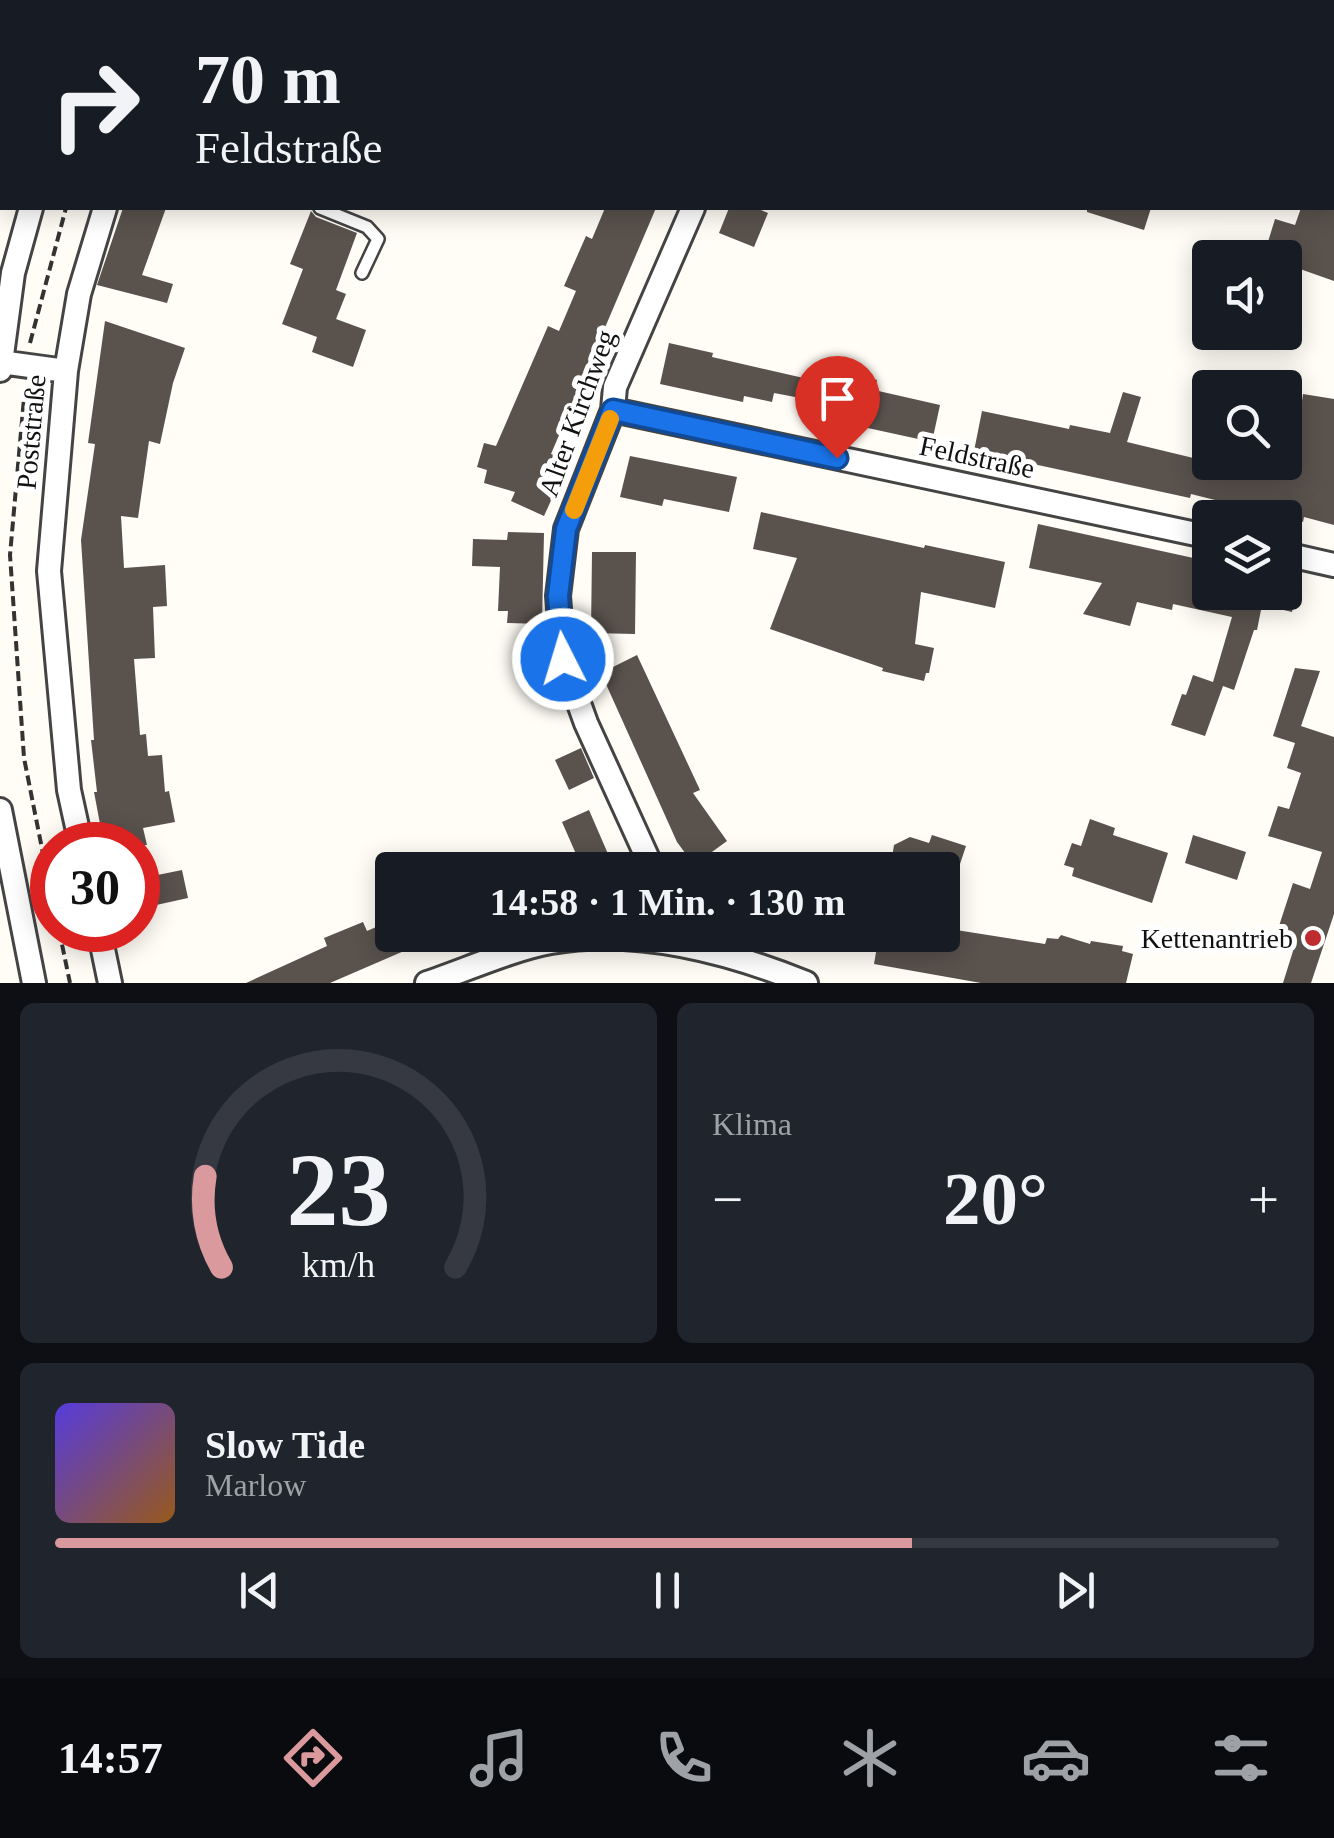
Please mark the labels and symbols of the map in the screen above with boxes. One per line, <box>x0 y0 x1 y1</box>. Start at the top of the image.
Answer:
street label: Alter Kirchweg <box>533 326 621 500</box>
pin <box>795 356 880 459</box>
street label: Poststraße <box>11 373 51 491</box>
street label: Feldstraße <box>917 430 1037 484</box>
position arrow <box>511 607 615 711</box>
speed limit sign: 30 <box>30 822 160 952</box>
place label: Kettenantrieb <box>1141 923 1293 954</box>
marker: Kettenantrieb <box>1302 927 1324 949</box>

